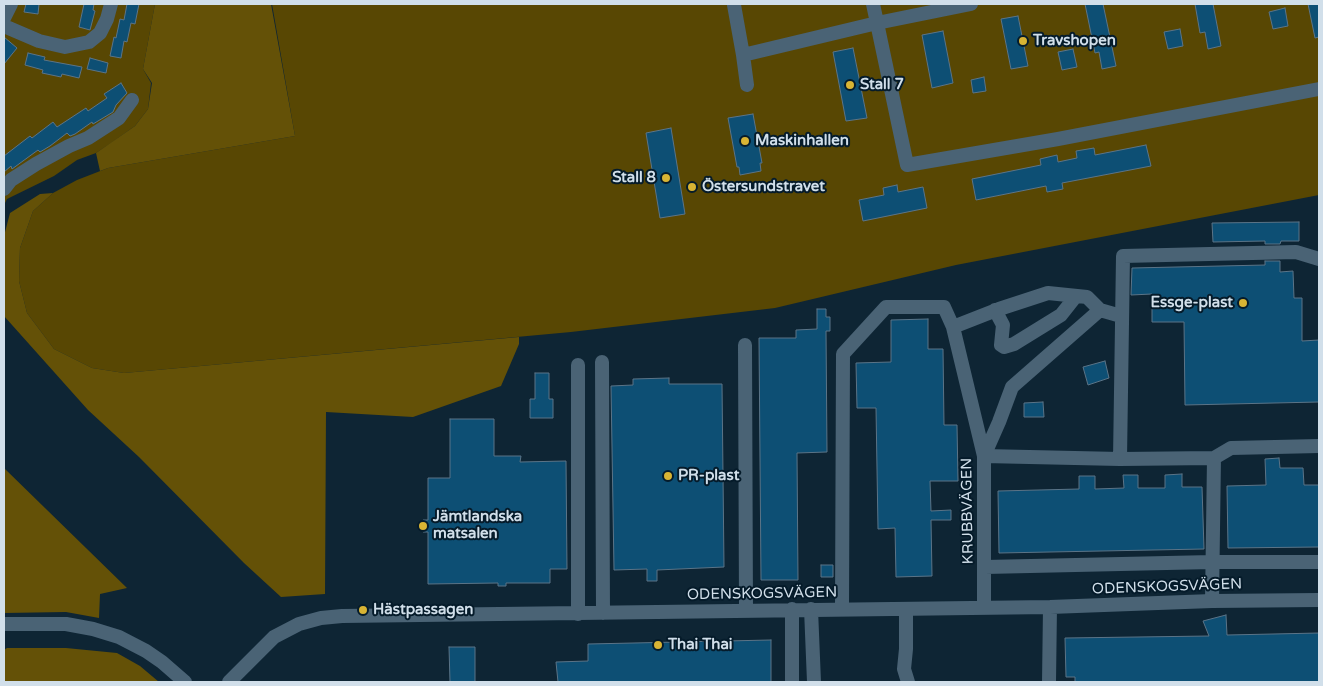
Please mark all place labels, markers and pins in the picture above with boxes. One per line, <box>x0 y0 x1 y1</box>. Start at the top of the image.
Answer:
place label: Travshopen <box>1033 32 1116 50</box>
marker: Travshopen <box>1017 35 1029 47</box>
place label: Stall 7 <box>860 76 904 94</box>
marker: Stall 7 <box>844 79 856 91</box>
place label: Maskinhallen <box>755 132 849 150</box>
marker: Maskinhallen <box>739 135 751 147</box>
place label: Stall 8 <box>612 169 656 187</box>
marker: Stall 8 <box>660 172 672 184</box>
place label: Östersundstravet <box>702 178 825 196</box>
marker: Östersundstravet <box>686 181 698 193</box>
place label: Essge-plast <box>1151 294 1233 312</box>
marker: Essge-plast <box>1237 297 1249 309</box>
place label: PR-plast <box>678 467 739 485</box>
marker: PR-plast <box>662 470 674 482</box>
place label: Jämtlandska matsalen <box>433 508 522 543</box>
marker: Jämtlandska matsalen <box>417 520 429 532</box>
place label: Hästpassagen <box>373 601 473 619</box>
marker: Hästpassagen <box>357 604 369 616</box>
place label: Thai Thai <box>668 636 733 654</box>
marker: Thai Thai <box>652 639 664 651</box>

